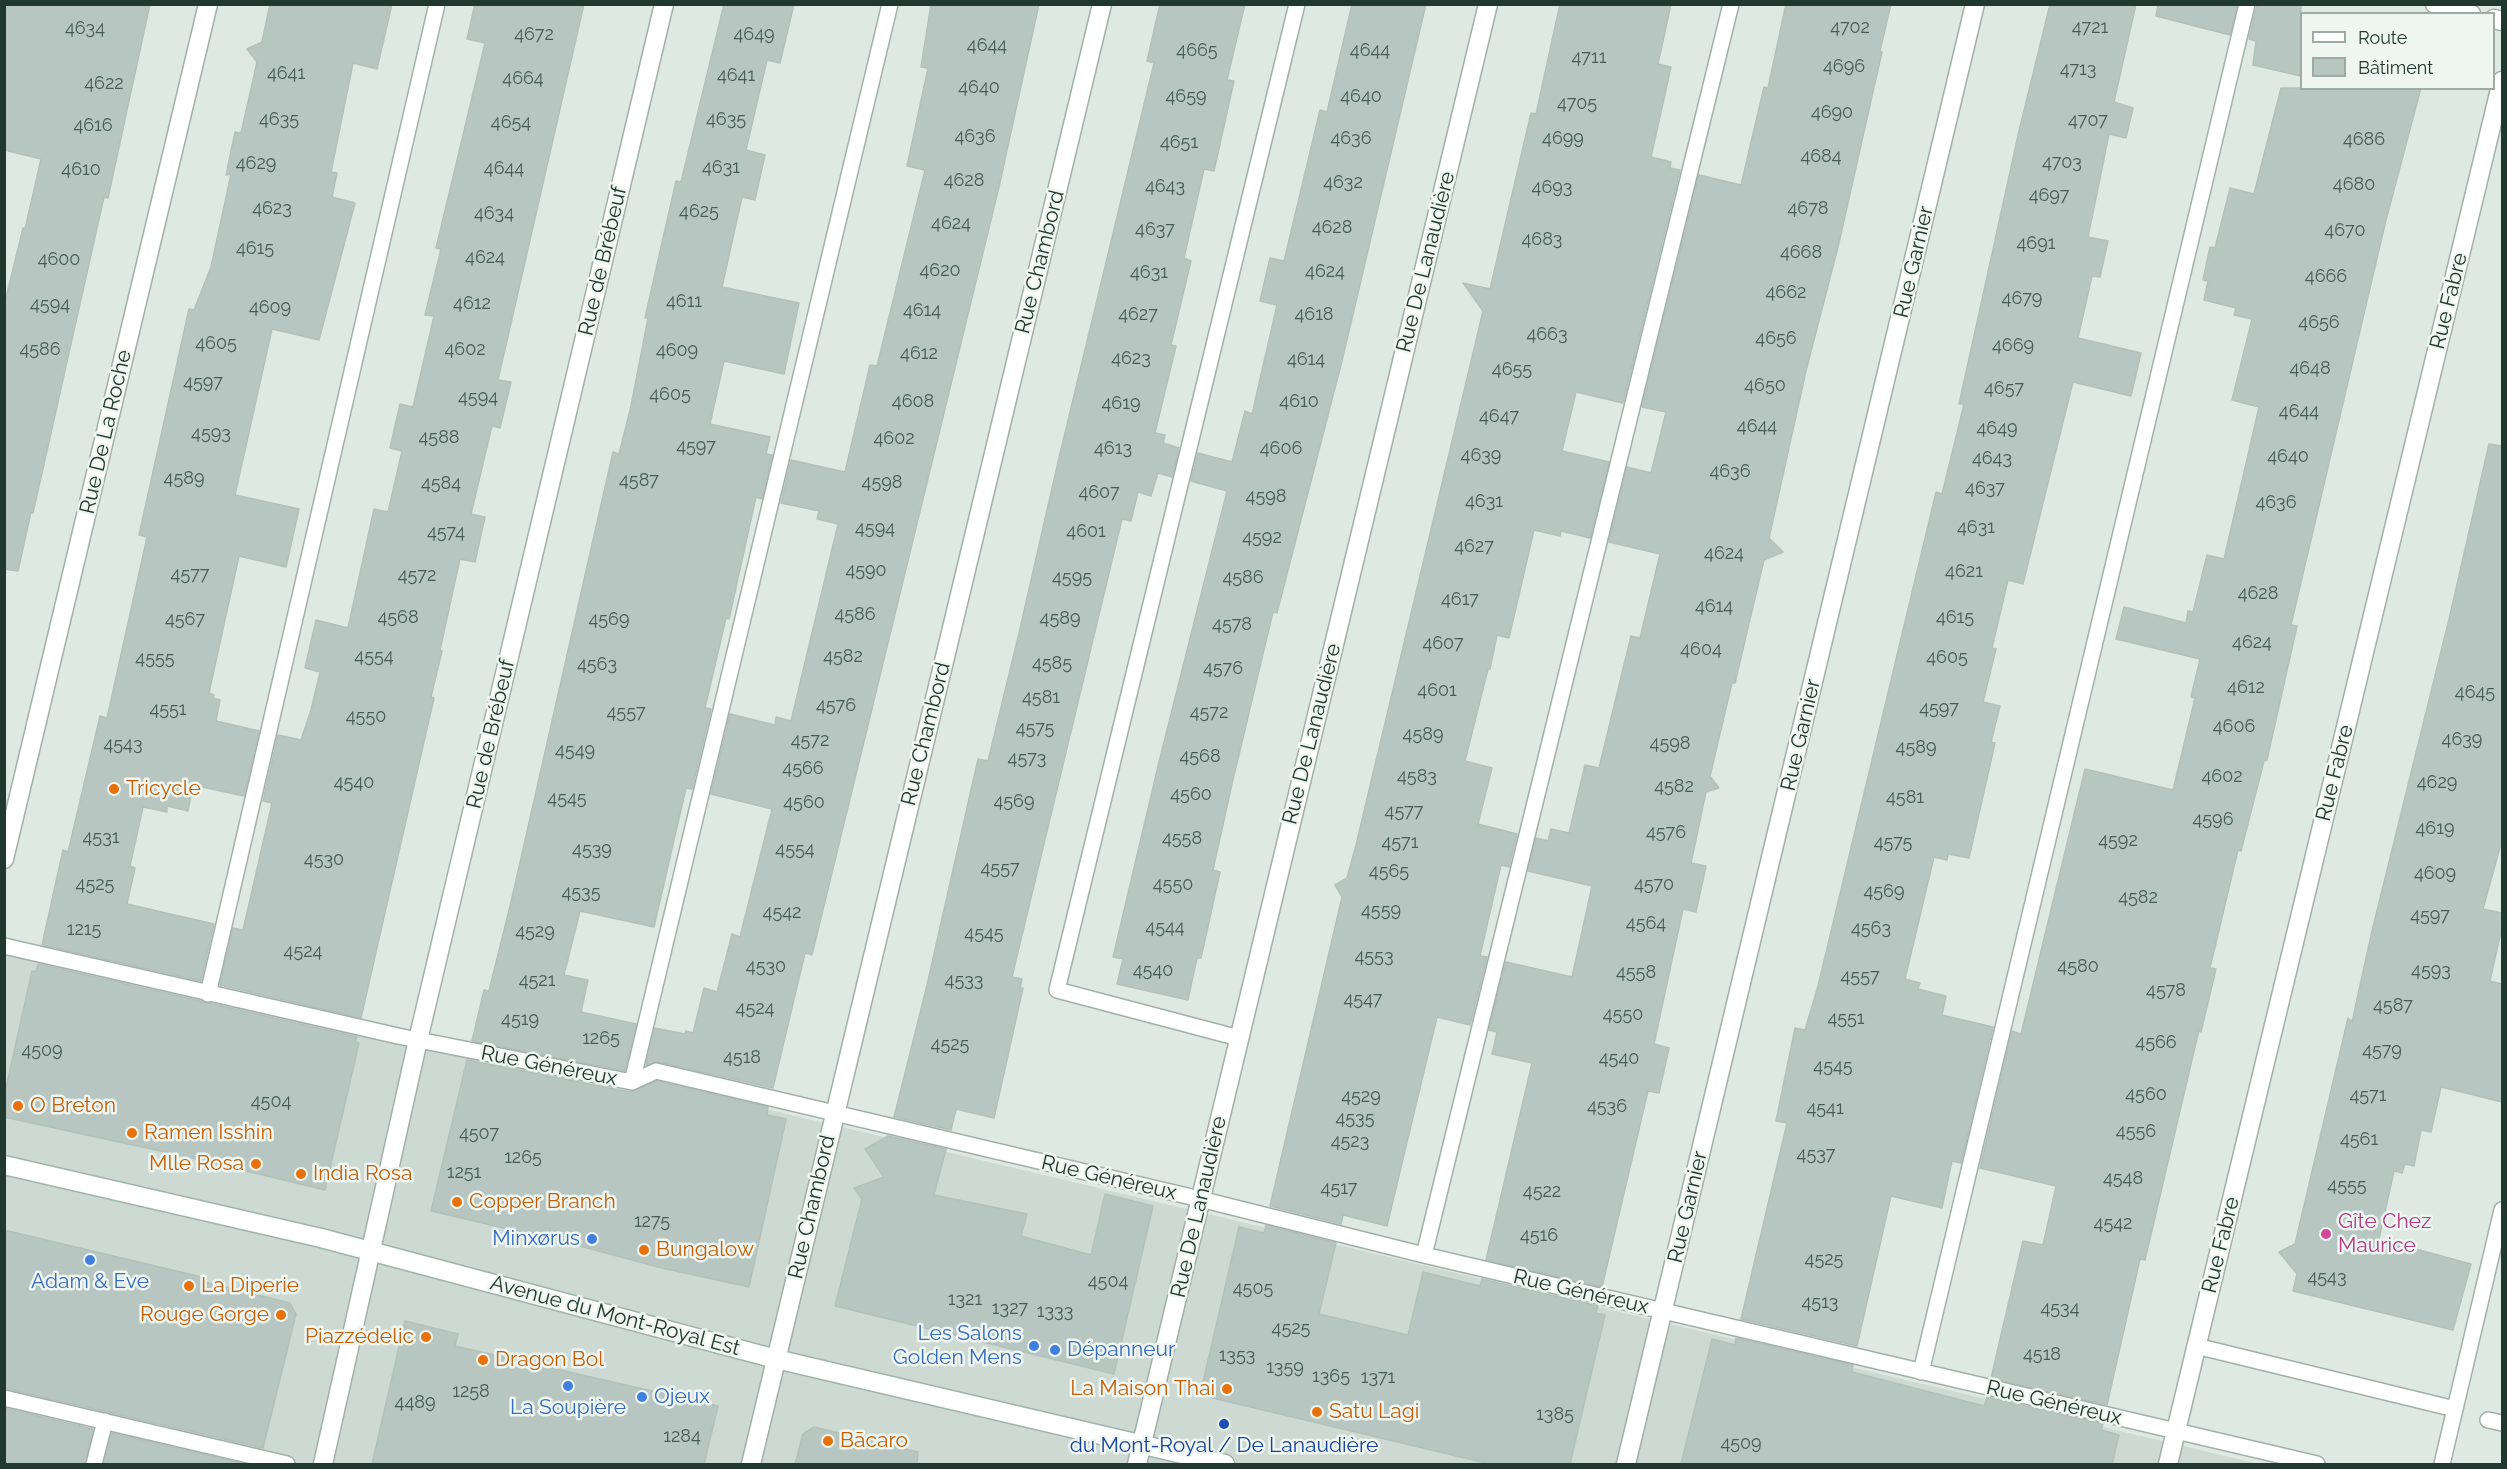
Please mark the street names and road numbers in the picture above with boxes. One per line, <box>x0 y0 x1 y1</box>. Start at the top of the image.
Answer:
street label: Rue De Lanaudière <box>1391 169 1461 355</box>
street label: Rue de Brébeuf <box>574 184 632 338</box>
street label: Rue Chambord <box>1010 188 1070 336</box>
street label: Rue Garnier <box>1889 204 1939 320</box>
street label: Rue Fabre <box>2425 250 2473 352</box>
street label: Rue De La Roche <box>75 348 137 516</box>
street label: Rue De Lanaudière <box>1277 641 1347 827</box>
street label: Rue de Brébeuf <box>462 657 520 811</box>
street label: Rue Chambord <box>896 660 956 808</box>
street label: Rue Garnier <box>1776 677 1826 793</box>
street label: Rue Fabre <box>2311 722 2359 824</box>
street label: Rue Généreux <box>479 1040 619 1092</box>
street label: Rue De Lanaudière <box>1166 1114 1232 1300</box>
street label: Rue Chambord <box>783 1133 841 1281</box>
street label: Rue Garnier <box>1663 1149 1713 1265</box>
street label: Rue Généreux <box>1039 1150 1179 1206</box>
street label: Rue Fabre <box>2197 1194 2245 1296</box>
street label: Rue Généreux <box>1511 1264 1651 1320</box>
street label: Avenue du Mont-Royal Est <box>487 1270 743 1362</box>
street label: Rue Généreux <box>1984 1375 2124 1431</box>

